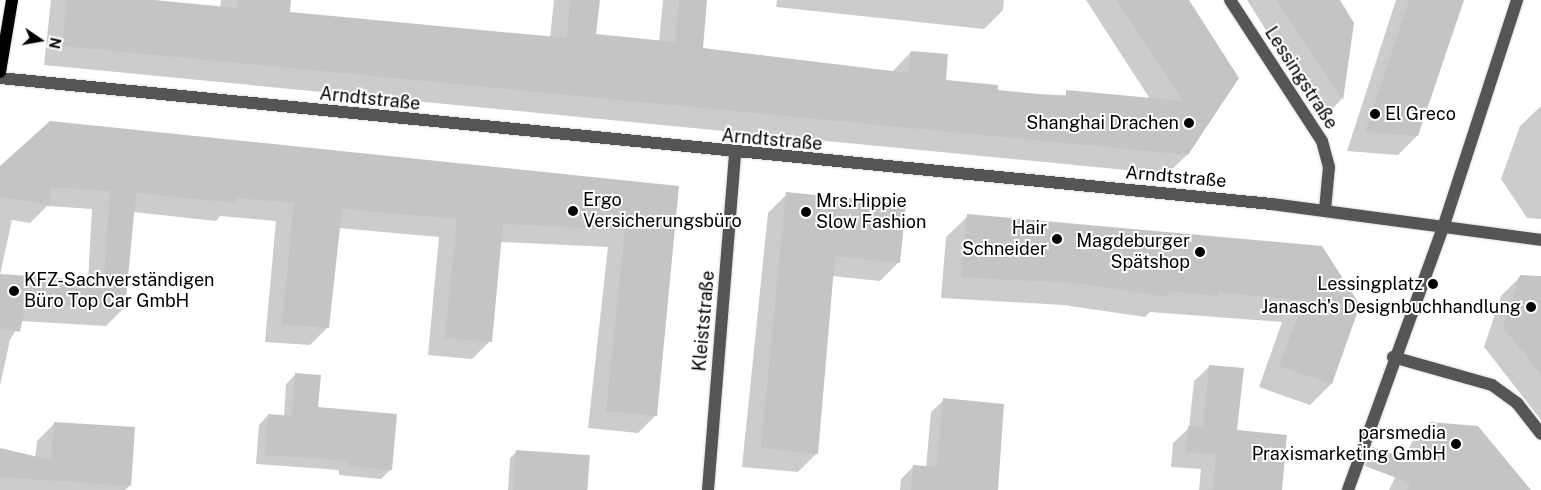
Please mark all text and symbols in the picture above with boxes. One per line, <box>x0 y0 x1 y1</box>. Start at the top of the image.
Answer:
north arrow <box>15 15 65 65</box>
street label: Lessingstraße <box>1260 23 1342 133</box>
text: N <box>46 36 64 50</box>
street label: Arndtstraße <box>319 83 421 115</box>
place label: El Greco <box>1385 103 1456 125</box>
marker: El Greco <box>1369 108 1381 120</box>
place label: Shanghai Drachen <box>1026 112 1179 134</box>
marker: Shanghai Drachen <box>1183 117 1195 129</box>
street label: Arndtstraße <box>721 125 823 155</box>
street label: Arndtstraße <box>1125 162 1227 192</box>
place label: Ergo Versicherungsbüro <box>583 190 742 232</box>
place label: Mrs.Hippie Slow Fashion <box>816 191 926 233</box>
marker: Ergo Versicherungsbüro <box>567 205 579 217</box>
marker: Mrs.Hippie Slow Fashion <box>800 206 812 218</box>
place label: Hair Schneider <box>962 218 1047 260</box>
place label: Magdeburger Spätshop <box>1076 231 1190 274</box>
marker: Hair Schneider <box>1051 233 1063 245</box>
marker: Magdeburger Spätshop <box>1194 246 1206 258</box>
place label: KFZ-Sachverständigen Büro Top Car GmbH <box>24 270 214 312</box>
street label: Kleiststraße <box>689 270 719 372</box>
place label: Lessingplatz <box>1317 273 1423 295</box>
marker: Lessingplatz <box>1427 278 1439 290</box>
marker: KFZ-Sachverständigen Büro Top Car GmbH <box>8 285 20 297</box>
place label: Janasch's Designbuchhandlung <box>1261 296 1521 318</box>
marker: Janasch's Designbuchhandlung <box>1525 301 1537 313</box>
place label: parsmedia Praxismarketing GmbH <box>1252 423 1446 466</box>
marker: parsmedia Praxismarketing GmbH <box>1450 438 1462 450</box>

